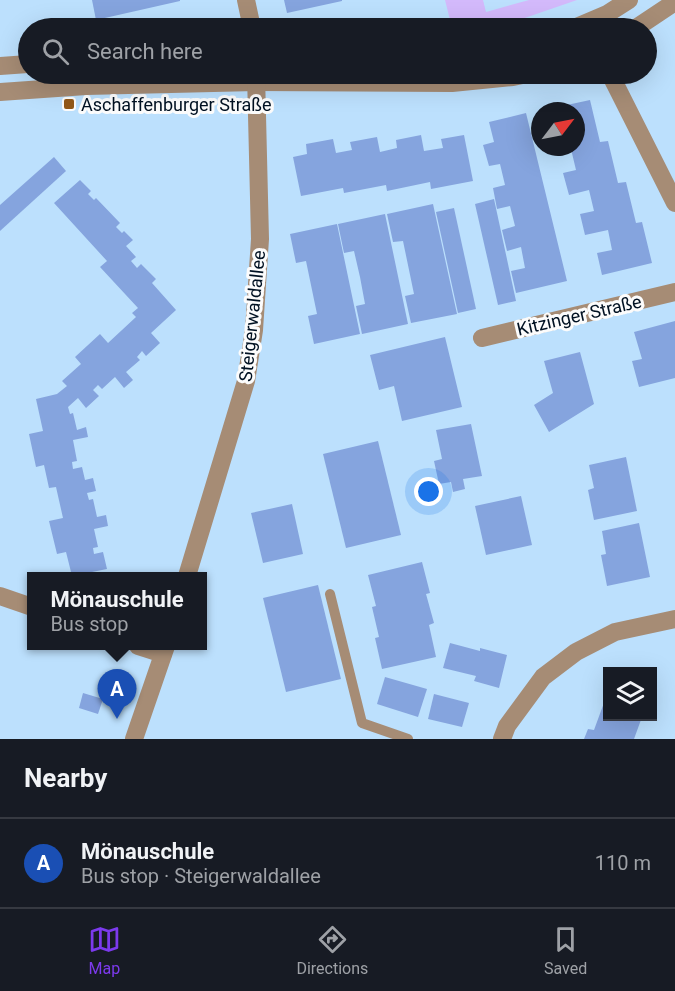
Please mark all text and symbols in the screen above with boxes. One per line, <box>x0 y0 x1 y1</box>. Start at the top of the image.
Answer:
search box <box>18 18 657 84</box>
icon: search <box>39 35 72 68</box>
text: Search here <box>87 39 203 64</box>
place label: Aschaffenburger Straße <box>81 94 272 115</box>
marker: Aschaffenburger Straße <box>62 97 76 111</box>
north arrow <box>531 102 585 156</box>
street label: Steigerwaldallee <box>235 249 269 383</box>
street label: Kitzinger Straße <box>515 290 643 340</box>
your location <box>414 477 443 506</box>
popup <box>27 572 207 650</box>
text: Mönauschule <box>50 587 184 612</box>
text: Bus stop <box>50 612 128 636</box>
map controls <box>603 667 657 721</box>
button: layers <box>603 667 657 721</box>
pin: A <box>98 670 136 719</box>
text: Nearby <box>24 763 107 793</box>
text: Mönauschule <box>81 839 214 864</box>
text: A <box>37 851 50 875</box>
text: 110 m <box>595 851 651 875</box>
text: Bus stop · Steigerwaldallee <box>81 864 321 888</box>
tab: Map <box>88 923 121 978</box>
tab: Directions <box>296 923 368 978</box>
tab: Saved <box>544 923 587 978</box>

